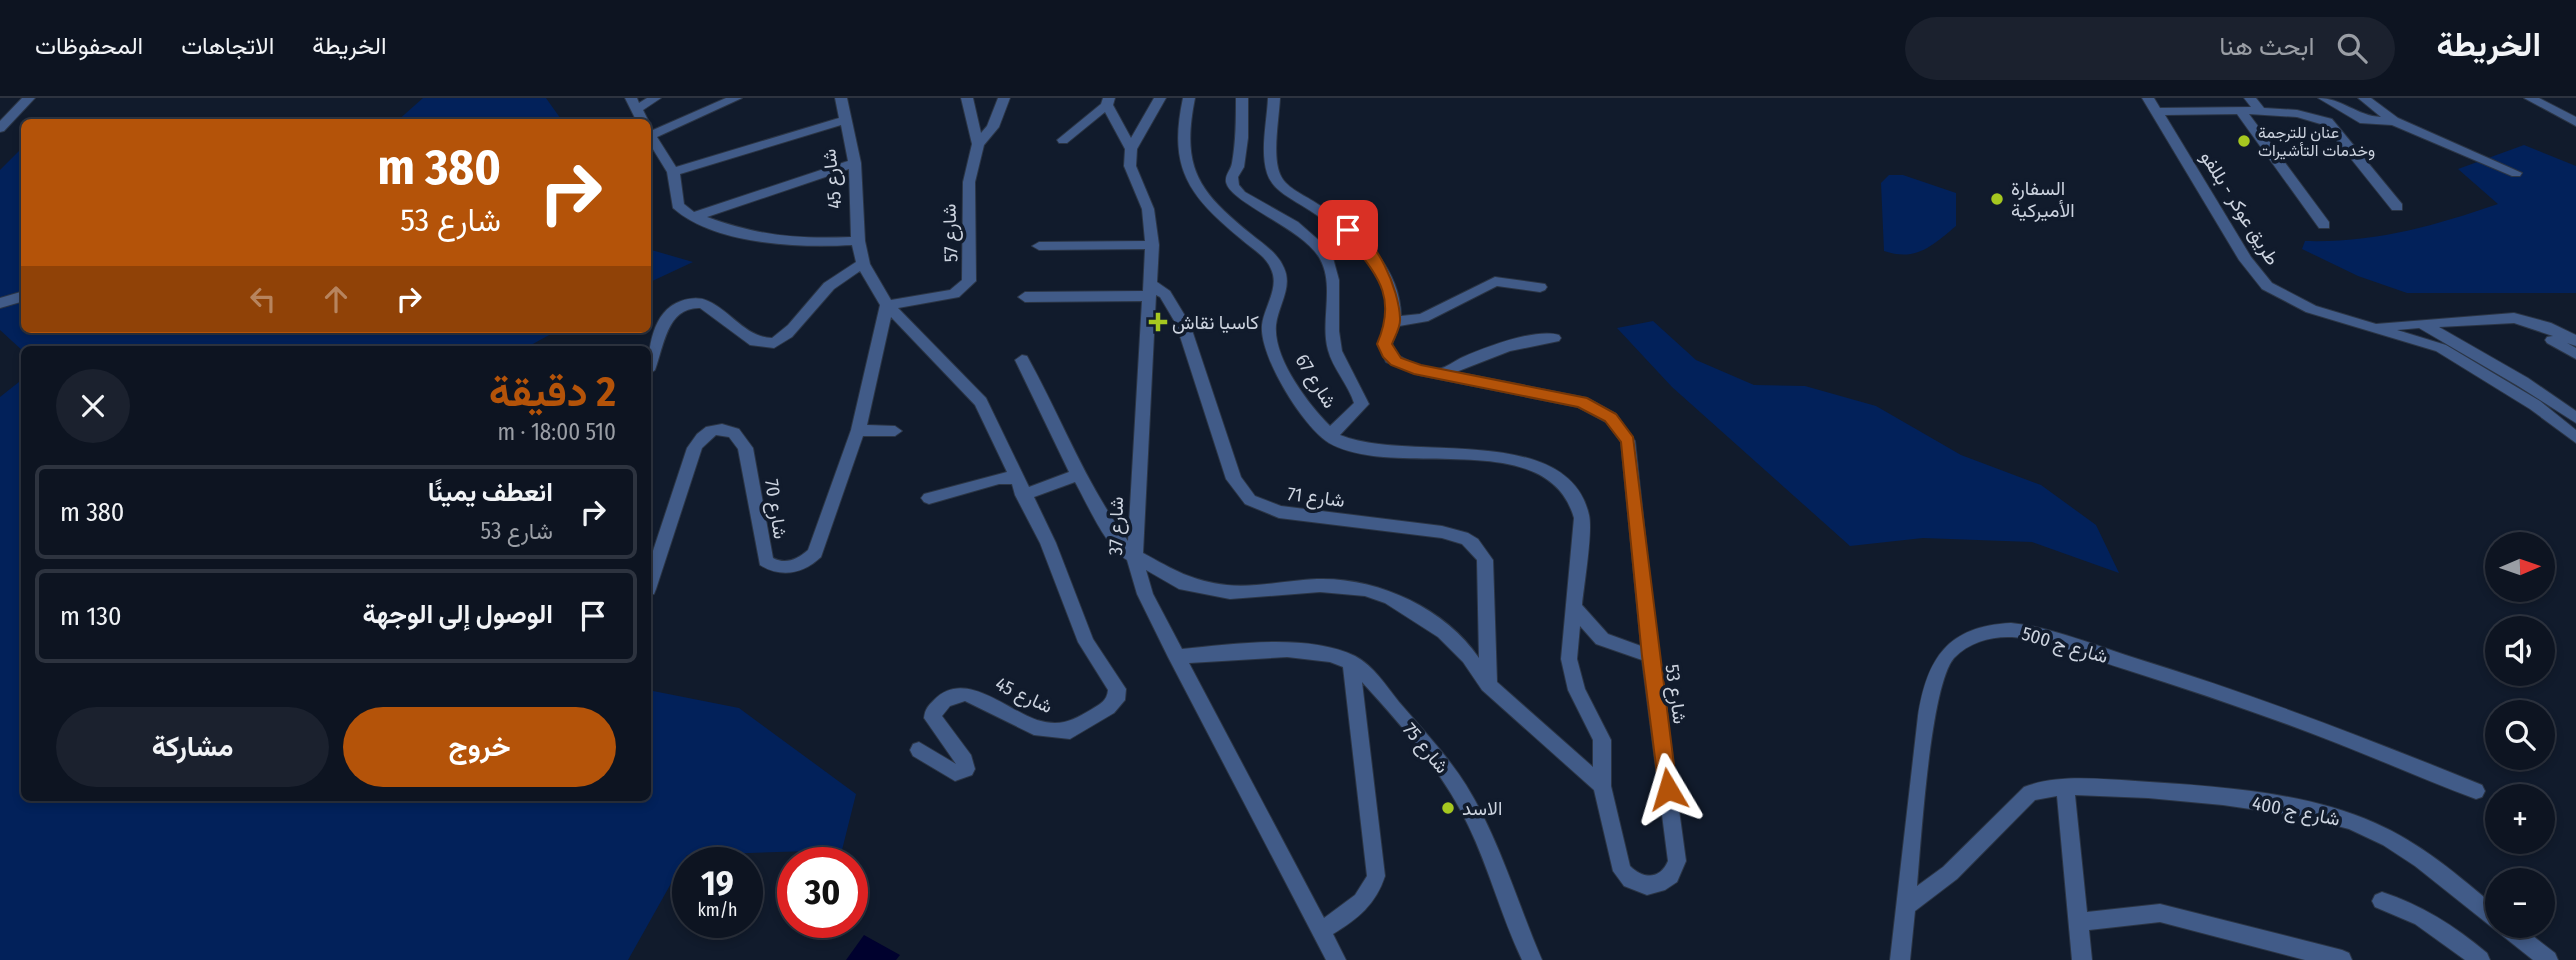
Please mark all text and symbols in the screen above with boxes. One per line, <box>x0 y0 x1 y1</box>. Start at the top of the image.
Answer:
search box <box>1905 17 2395 80</box>
text: الخريطة <box>2437 25 2541 65</box>
icon: search <box>2333 29 2371 67</box>
text: ابحث هنا <box>2219 31 2315 62</box>
text: المحفوظات <box>35 32 143 60</box>
text: الاتجاهات <box>181 32 274 60</box>
text: الخريطة <box>312 32 387 60</box>
place label: عنان للترجمة وخدمات التأشيرات <box>2258 123 2375 161</box>
marker: عنان للترجمة وخدمات التأشيرات <box>2236 133 2252 149</box>
text: 380 m <box>378 138 501 197</box>
icon: right <box>525 147 616 238</box>
street label: طريق عوكر - بللفو <box>2196 147 2284 269</box>
street label: شارع 45 <box>817 148 848 210</box>
place label: السفارة الأميركية <box>2011 177 2075 222</box>
marker: السفارة الأميركية <box>1989 191 2005 207</box>
pin <box>1318 200 1378 260</box>
text: شارع 53 <box>400 201 501 239</box>
street label: شارع 57 <box>937 203 964 263</box>
icon: arrive <box>1329 211 1367 249</box>
icon: left <box>244 280 282 318</box>
icon: ahead <box>317 280 355 318</box>
icon: right <box>390 280 428 318</box>
place label: كاسيا نقاش <box>1172 311 1259 334</box>
marker: كاسيا نقاش <box>1150 314 1166 330</box>
street label: شارع 67 <box>1290 350 1342 413</box>
text: 2 دقيقة <box>489 367 616 417</box>
button: close <box>56 369 130 443</box>
text: 510 m · 18:00 <box>498 418 616 446</box>
text: انعطف يمينًا <box>428 477 553 508</box>
street label: شارع 70 <box>759 478 792 541</box>
street label: شارع 71 <box>1286 482 1346 513</box>
icon: right <box>574 493 612 531</box>
street label: شارع 37 <box>1104 496 1129 556</box>
text: 380 m <box>60 497 124 528</box>
text: شارع 53 <box>481 517 553 545</box>
north arrow <box>2485 532 2555 602</box>
map controls <box>2485 532 2555 938</box>
icon: arrive <box>574 597 612 635</box>
text: الوصول إلى الوجهة <box>362 599 553 630</box>
text: 130 m <box>60 601 122 632</box>
button: sound <box>2485 616 2555 686</box>
street label: شارع ج 500 <box>2019 622 2111 669</box>
street label: شارع 53 <box>1659 663 1692 725</box>
street label: شارع 45 <box>991 672 1056 719</box>
button: search <box>2485 700 2555 770</box>
button: مشاركة <box>56 707 329 787</box>
button: خروج <box>343 707 616 787</box>
street label: شارع 75 <box>1398 718 1454 779</box>
position arrow <box>1631 752 1705 826</box>
button: + <box>2485 784 2555 854</box>
street label: شارع ج 400 <box>2250 791 2342 832</box>
place label: الاسد <box>1462 797 1502 820</box>
marker: الاسد <box>1440 800 1456 816</box>
speed limit sign: 30 <box>777 847 868 938</box>
text: 19 <box>701 862 734 904</box>
button: − <box>2485 868 2555 938</box>
text: km/h <box>697 899 738 921</box>

